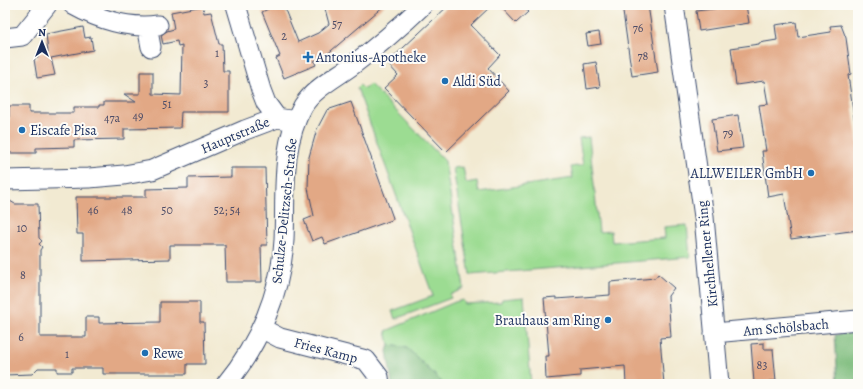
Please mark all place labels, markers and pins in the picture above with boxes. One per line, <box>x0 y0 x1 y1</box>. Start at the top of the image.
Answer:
place label: Antonius-Apotheke <box>315 48 426 67</box>
marker: Antonius-Apotheke <box>303 52 313 62</box>
place label: Aldi Süd <box>452 72 502 91</box>
marker: Aldi Süd <box>440 76 450 86</box>
place label: Eiscafe Pisa <box>30 121 97 140</box>
marker: Eiscafe Pisa <box>17 125 27 135</box>
place label: ALLWEILER GmbH <box>690 164 803 183</box>
marker: ALLWEILER GmbH <box>806 168 816 178</box>
place label: Brauhaus am Ring <box>494 311 600 330</box>
marker: Brauhaus am Ring <box>603 315 613 325</box>
place label: Rewe <box>153 344 183 363</box>
marker: Rewe <box>140 348 150 358</box>

